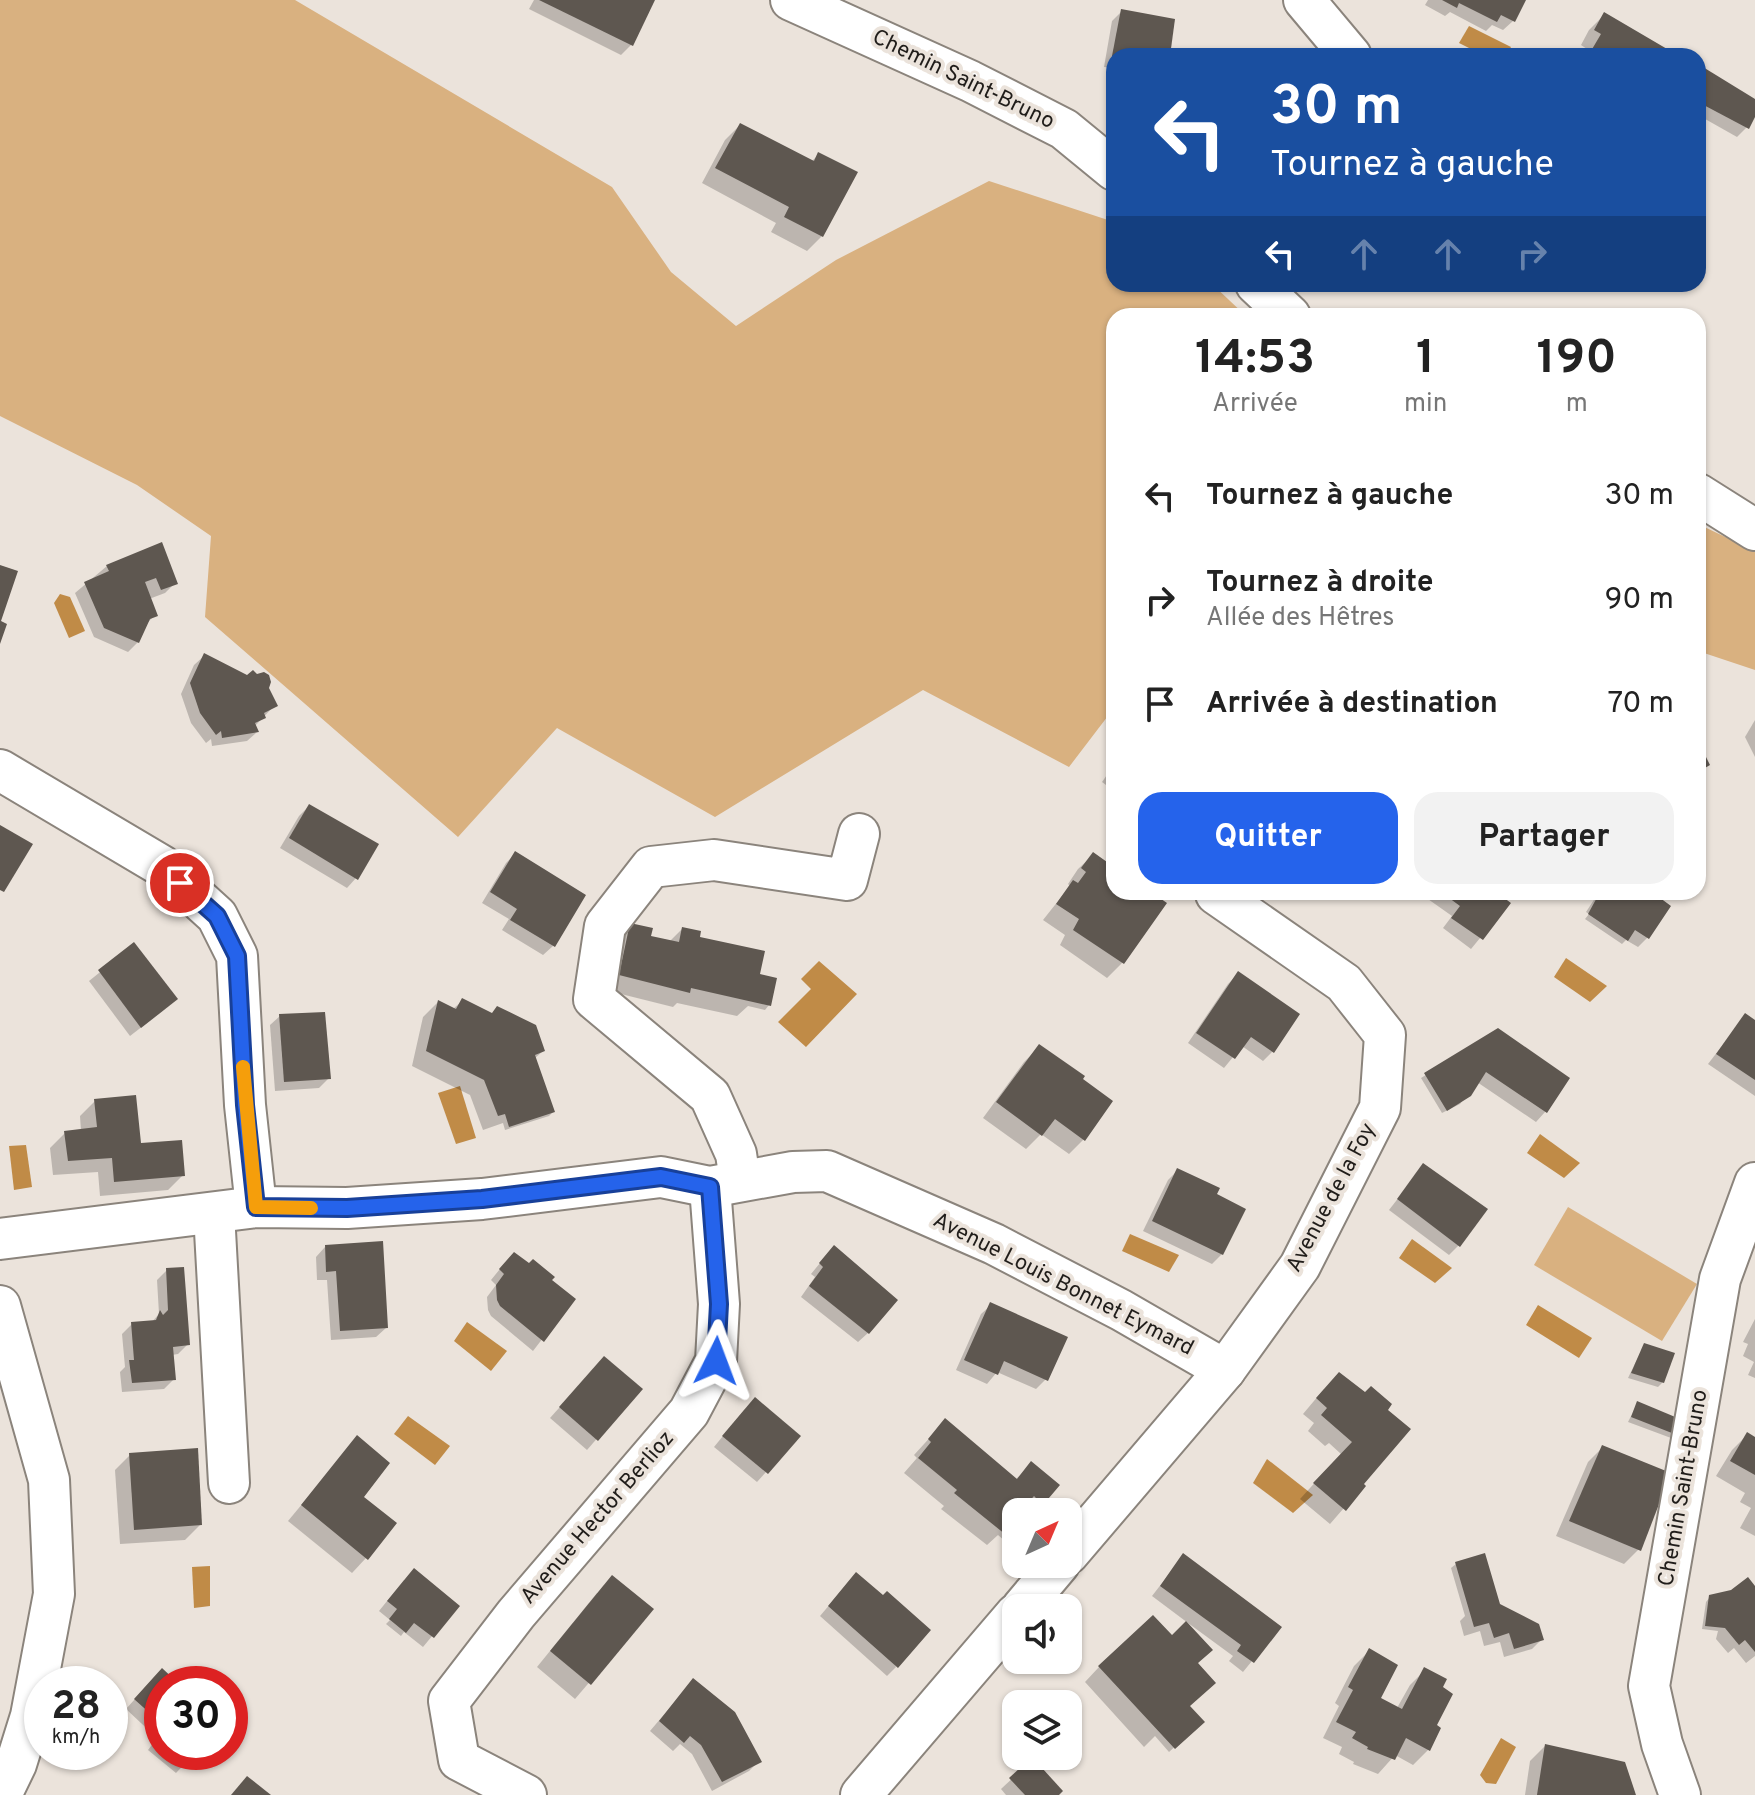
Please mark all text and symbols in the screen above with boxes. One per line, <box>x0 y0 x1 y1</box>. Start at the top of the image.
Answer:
street label: Chemin Saint-Bruno <box>867 24 1059 136</box>
text: 30 m <box>1270 74 1403 144</box>
icon: left <box>1138 80 1242 184</box>
text: Tournez à gauche <box>1270 143 1554 189</box>
icon: left <box>1258 232 1302 276</box>
icon: ahead <box>1342 232 1386 276</box>
icon: ahead <box>1426 232 1470 276</box>
icon: right <box>1510 232 1554 276</box>
text: 14:53 <box>1195 330 1315 390</box>
text: 1 <box>1416 330 1435 390</box>
text: 190 <box>1536 330 1617 390</box>
text: Arrivée <box>1212 388 1298 421</box>
text: min <box>1404 388 1447 421</box>
text: m <box>1566 388 1588 421</box>
icon: left <box>1138 474 1182 518</box>
text: Tournez à gauche <box>1206 478 1453 515</box>
text: 30 m <box>1605 478 1674 515</box>
text: Tournez à droite <box>1206 565 1434 602</box>
icon: right <box>1138 578 1182 622</box>
text: 90 m <box>1605 582 1674 619</box>
text: Allée des Hêtres <box>1206 602 1394 635</box>
icon: arrive <box>1138 682 1182 726</box>
text: Arrivée à destination <box>1206 686 1498 723</box>
text: 70 m <box>1608 686 1674 723</box>
button: Quitter <box>1138 792 1398 884</box>
button: Partager <box>1414 792 1674 884</box>
pin <box>146 849 214 917</box>
icon: arrive <box>158 861 202 905</box>
street label: Avenue de la Foy <box>1281 1119 1383 1277</box>
street label: Avenue Louis Bonnet Eymard <box>928 1207 1198 1363</box>
position arrow <box>674 1319 758 1403</box>
street label: Chemin Saint-Bruno <box>1653 1387 1715 1589</box>
street label: Avenue Hector Berlioz <box>515 1426 681 1610</box>
north arrow <box>1002 1498 1082 1578</box>
map controls <box>1002 1498 1082 1770</box>
button: sound <box>1002 1594 1082 1674</box>
speed limit sign: 30 <box>144 1666 248 1770</box>
text: 28 <box>51 1683 101 1733</box>
button: layers <box>1002 1690 1082 1770</box>
text: km/h <box>52 1725 100 1751</box>

